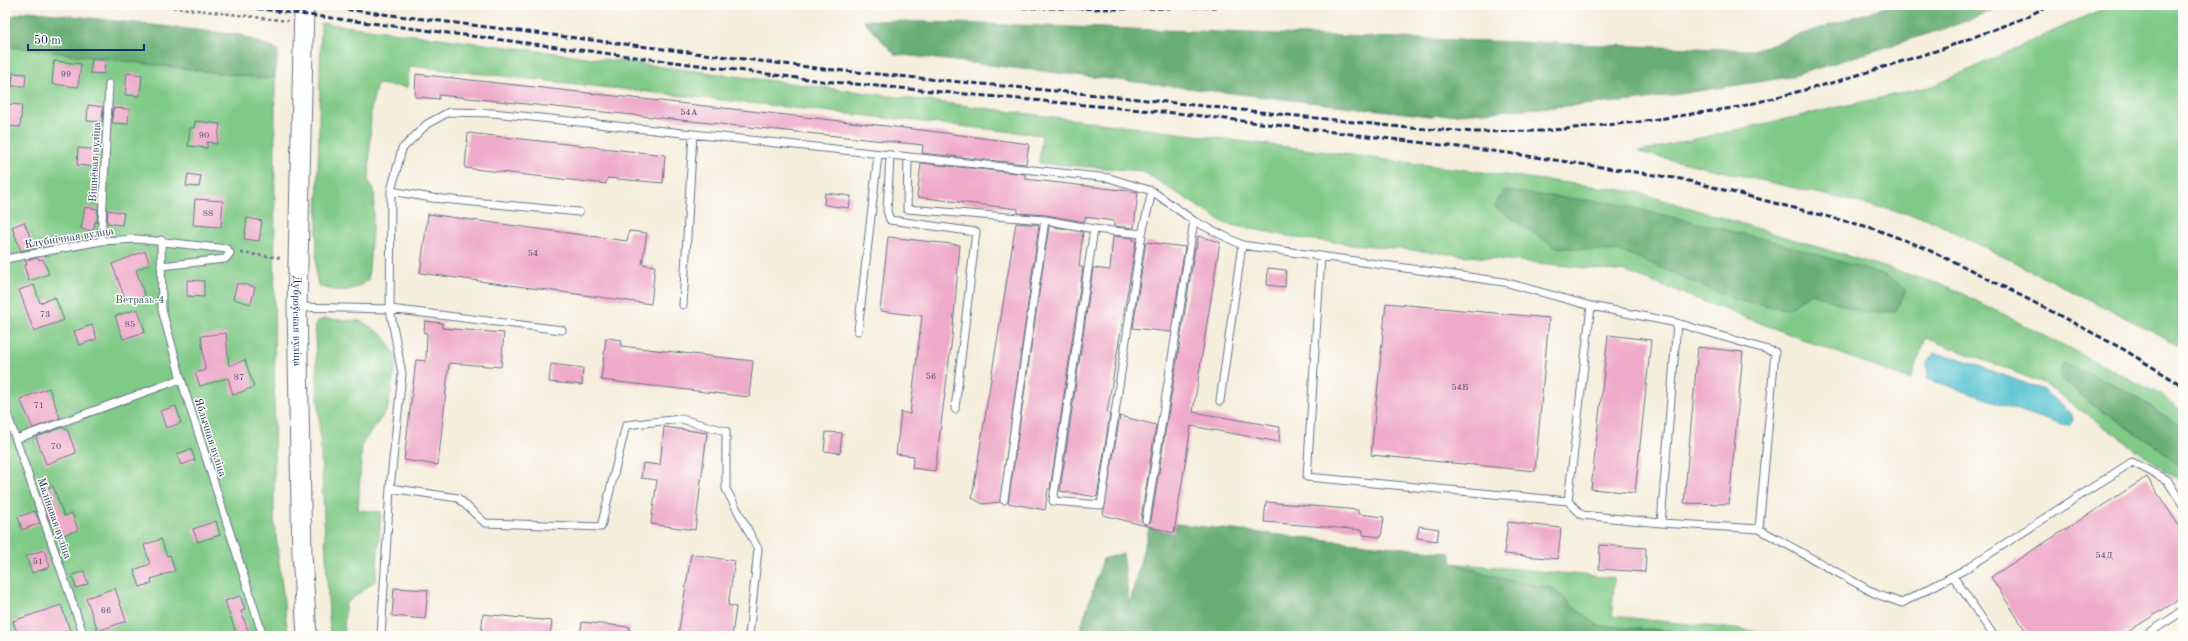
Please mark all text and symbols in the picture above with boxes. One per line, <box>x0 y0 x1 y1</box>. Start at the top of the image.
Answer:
scale bar <box>28 26 144 52</box>
text: 50 m <box>34 34 61 47</box>
house number: 99 <box>61 70 71 79</box>
house number: 54А <box>680 108 698 117</box>
street label: Вішнёвая вуліца <box>88 121 103 202</box>
house number: 90 <box>199 131 209 140</box>
house number: 88 <box>203 209 213 218</box>
street label: Клубнічная вуліца <box>24 226 115 251</box>
house number: 54 <box>528 249 538 258</box>
street label: Дуброўская вуліца <box>290 275 302 367</box>
park label: Ветразь-4 <box>115 295 165 306</box>
house number: 73 <box>40 310 50 319</box>
house number: 85 <box>125 320 135 329</box>
house number: 56 <box>926 372 936 381</box>
house number: 87 <box>234 373 244 382</box>
house number: 54Б <box>1452 383 1468 392</box>
street label: Яблычная вуліца <box>192 397 228 479</box>
house number: 71 <box>34 401 44 410</box>
house number: 70 <box>51 442 61 451</box>
street label: Малінавая вуліца <box>35 477 73 561</box>
house number: 54Д <box>2095 551 2113 560</box>
house number: 51 <box>33 557 43 566</box>
house number: 66 <box>101 606 111 615</box>

